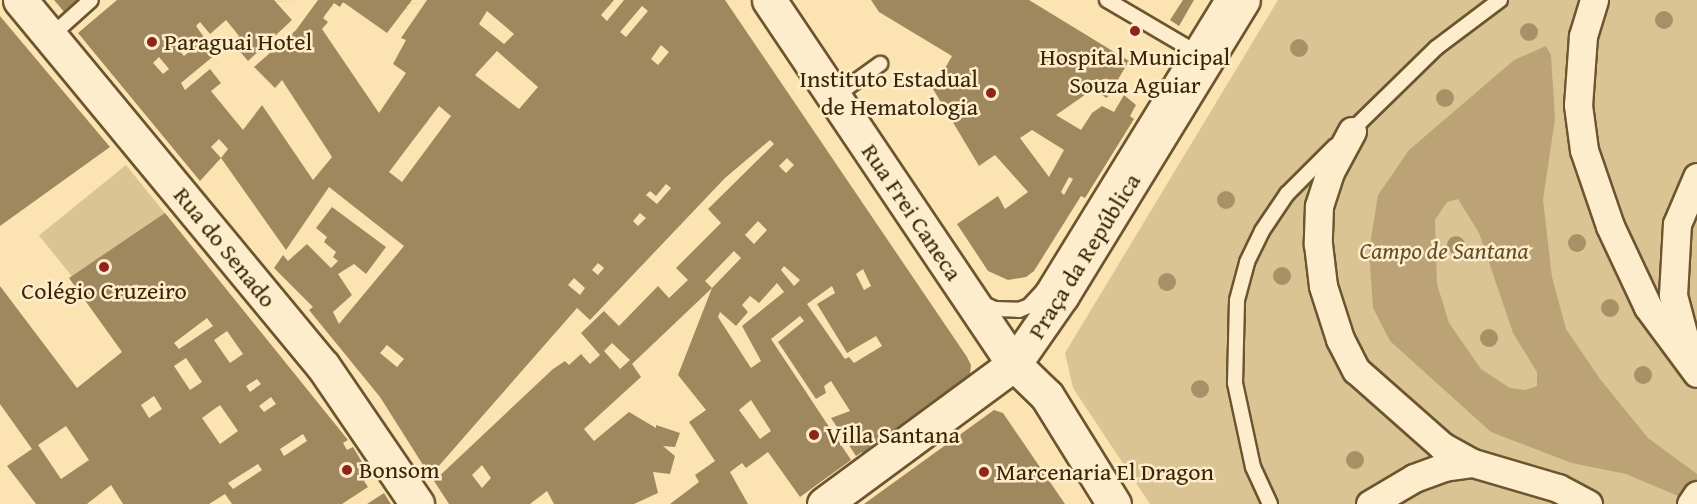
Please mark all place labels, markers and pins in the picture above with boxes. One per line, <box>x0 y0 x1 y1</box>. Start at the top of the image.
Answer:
marker: Hospital Municipal Souza Aguiar <box>1126 22 1144 40</box>
place label: Paraguai Hotel <box>164 28 312 56</box>
marker: Paraguai Hotel <box>145 35 159 49</box>
place label: Hospital Municipal Souza Aguiar <box>1040 43 1230 99</box>
place label: Instituto Estadual de Hematologia <box>800 65 978 121</box>
marker: Instituto Estadual de Hematologia <box>982 84 1000 102</box>
marker: Colégio Cruzeiro <box>97 260 111 274</box>
place label: Colégio Cruzeiro <box>21 277 187 305</box>
place label: Villa Santana <box>826 421 960 449</box>
marker: Villa Santana <box>807 428 821 442</box>
place label: Bonsom <box>359 456 440 484</box>
place label: Marcenaria El Dragon <box>996 458 1214 486</box>
marker: Bonsom <box>340 463 354 477</box>
marker: Marcenaria El Dragon <box>977 465 991 479</box>

